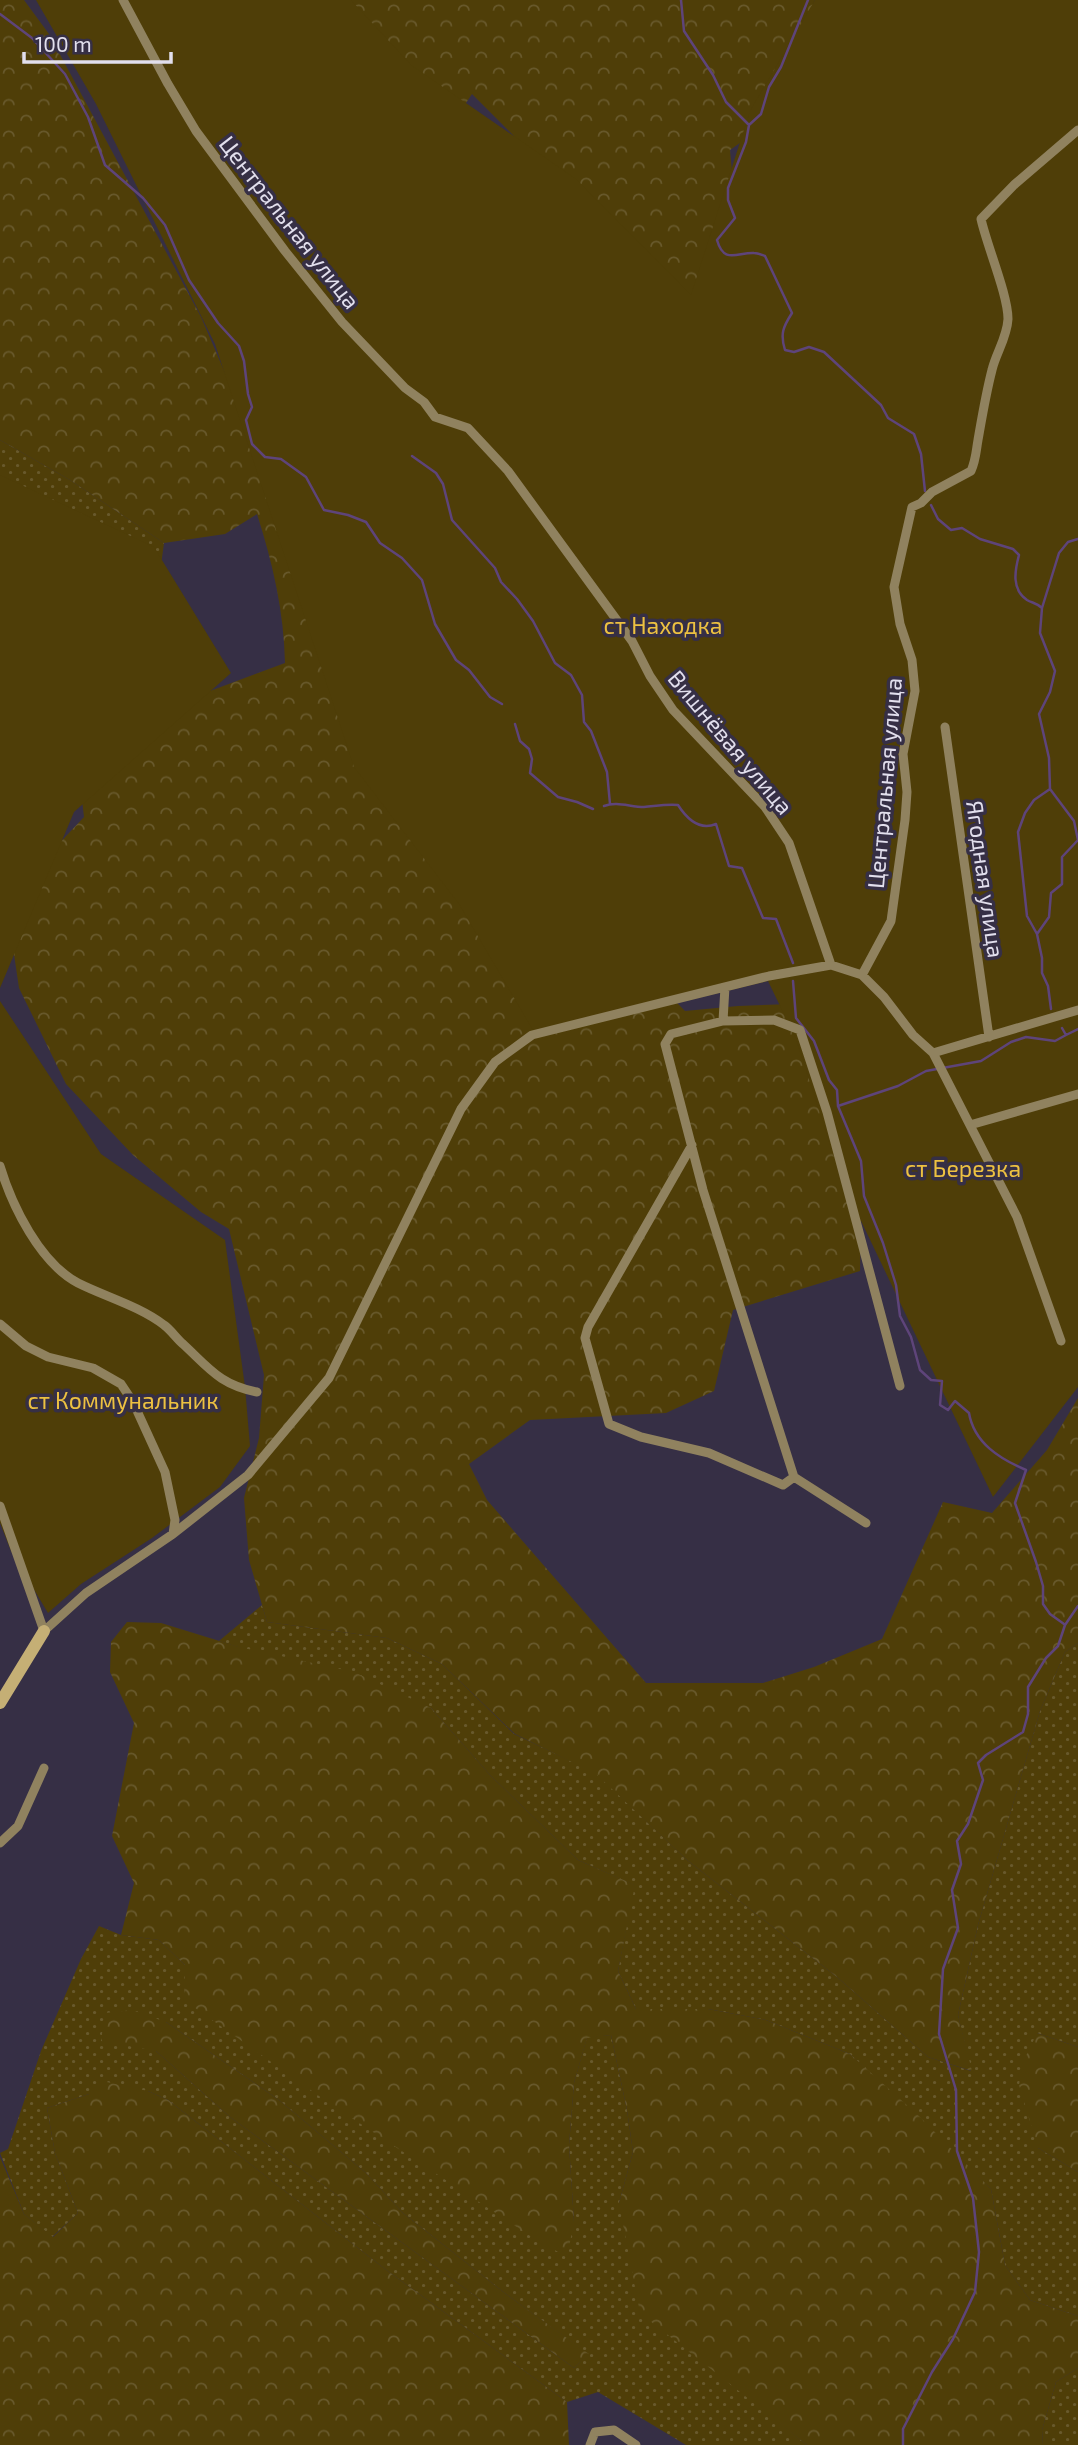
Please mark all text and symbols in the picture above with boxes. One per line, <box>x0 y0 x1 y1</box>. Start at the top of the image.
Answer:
scale bar <box>24 21 172 65</box>
text: 100 m <box>35 31 92 56</box>
street label: Центральная улица <box>213 130 366 315</box>
park label: ст Находка <box>603 611 723 639</box>
street label: Вишнёвая улица <box>662 664 799 820</box>
street label: Центральная улица <box>861 676 908 890</box>
street label: Ягодная улица <box>960 798 1011 960</box>
park label: ст Березка <box>905 1154 1021 1182</box>
park label: ст Коммунальник <box>27 1386 219 1415</box>

